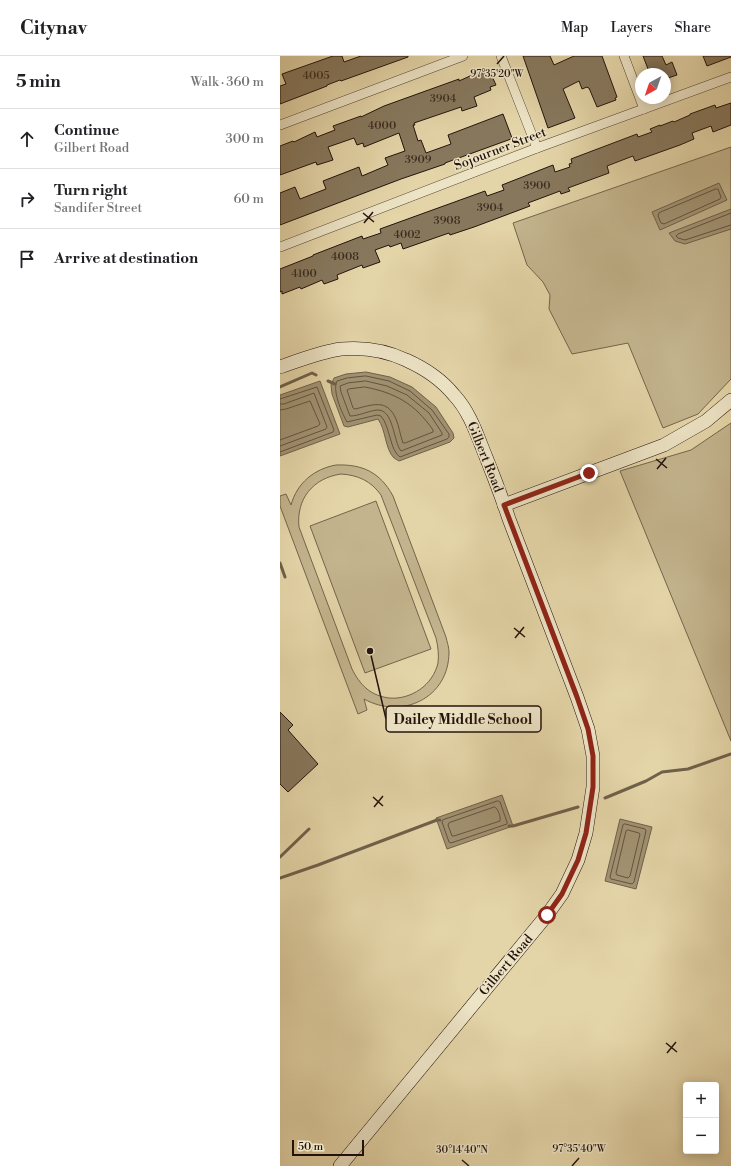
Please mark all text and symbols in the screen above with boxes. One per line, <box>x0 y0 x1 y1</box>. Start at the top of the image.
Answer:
text: Citynav <box>20 16 87 40</box>
text: Map <box>561 19 588 37</box>
text: Layers <box>610 19 653 37</box>
text: Share <box>675 19 711 37</box>
text: 97°35'20"W <box>470 68 525 80</box>
north arrow <box>635 68 671 104</box>
house number: 4005 <box>302 69 330 83</box>
text: 5 min <box>16 71 61 93</box>
text: Walk · 360 m <box>191 74 264 90</box>
house number: 3904 <box>430 92 457 106</box>
house number: 4000 <box>368 119 396 133</box>
text: Continue <box>54 121 119 140</box>
street label: Sojourner Street <box>452 124 549 174</box>
icon: ahead <box>16 128 38 150</box>
text: 300 m <box>226 131 264 147</box>
text: Gilbert Road <box>54 140 129 156</box>
house number: 3909 <box>405 153 432 167</box>
house number: 3900 <box>523 179 551 193</box>
text: Turn right <box>54 181 128 200</box>
icon: right <box>16 188 38 210</box>
text: 60 m <box>233 191 264 207</box>
text: Sandifer Street <box>54 200 142 216</box>
house number: 3904 <box>477 201 504 215</box>
house number: 3908 <box>434 214 461 228</box>
house number: 4002 <box>393 228 421 242</box>
icon: arrive <box>16 248 38 270</box>
text: Arrive at destination <box>54 249 198 268</box>
house number: 4008 <box>331 250 359 264</box>
house number: 4100 <box>291 267 317 281</box>
street label: Gilbert Road <box>464 419 507 495</box>
route end <box>580 464 598 482</box>
callout: Dailey Middle School <box>386 706 541 732</box>
text: Dailey Middle School <box>394 711 533 729</box>
route start <box>538 906 556 924</box>
street label: Gilbert Road <box>476 931 537 999</box>
map controls <box>683 1082 719 1154</box>
button: + <box>683 1082 719 1118</box>
button: − <box>683 1118 719 1154</box>
scale bar <box>292 1138 364 1157</box>
text: 50 m <box>298 1140 323 1154</box>
text: 97°35'40"W <box>552 1143 607 1155</box>
text: 30°14'40"N <box>436 1144 488 1156</box>

